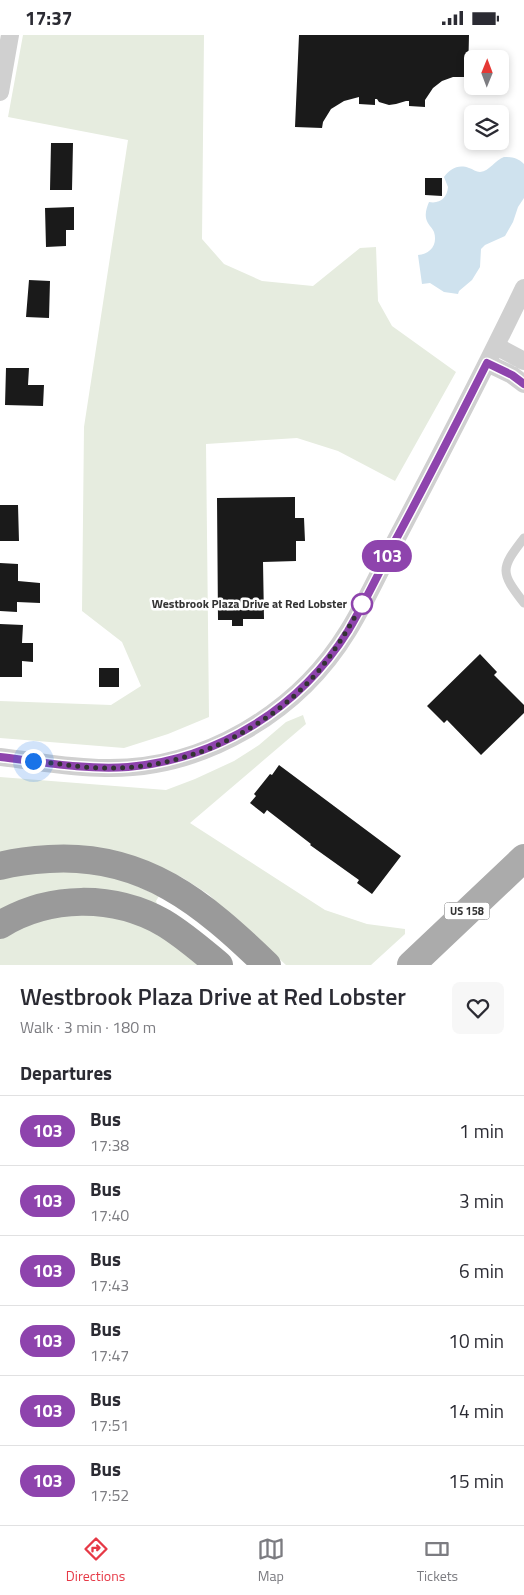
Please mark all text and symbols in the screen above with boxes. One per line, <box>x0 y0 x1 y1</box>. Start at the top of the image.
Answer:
text: 17:37 <box>25 3 72 32</box>
north arrow <box>464 50 509 95</box>
map controls <box>464 50 509 150</box>
button: layers <box>464 105 509 150</box>
line badge: 103 <box>358 540 416 572</box>
text: 103 <box>372 542 402 569</box>
marker: Westbrook Plaza Drive at Red Lobster <box>351 593 373 615</box>
place label: Westbrook Plaza Drive at Red Lobster <box>152 594 348 613</box>
your location <box>21 749 46 774</box>
road number: US 158 <box>444 903 490 919</box>
text: Westbrook Plaza Drive at Red Lobster <box>20 978 406 1014</box>
button: heart <box>452 982 504 1034</box>
text: Walk · 3 min · 180 m <box>20 1015 156 1039</box>
text: Departures <box>20 1058 112 1087</box>
text: Bus <box>90 1104 121 1133</box>
text: 1 min <box>459 1116 504 1145</box>
text: 103 <box>32 1117 63 1144</box>
text: 17:38 <box>90 1133 129 1157</box>
text: Bus <box>90 1174 121 1203</box>
text: 3 min <box>459 1186 504 1215</box>
text: 103 <box>32 1187 63 1214</box>
text: 17:40 <box>90 1203 129 1227</box>
text: Bus <box>90 1244 121 1273</box>
text: 6 min <box>459 1256 504 1285</box>
text: 103 <box>32 1257 63 1284</box>
text: 17:43 <box>90 1273 129 1297</box>
text: Bus <box>90 1314 121 1343</box>
text: 10 min <box>448 1326 504 1355</box>
text: 103 <box>32 1327 63 1354</box>
text: 17:47 <box>90 1343 129 1367</box>
text: Bus <box>90 1384 121 1413</box>
text: 14 min <box>448 1396 504 1425</box>
text: 103 <box>32 1397 63 1424</box>
text: 17:51 <box>90 1413 129 1437</box>
text: Bus <box>90 1454 121 1483</box>
text: 15 min <box>448 1466 504 1495</box>
text: 103 <box>32 1467 63 1494</box>
text: 17:52 <box>90 1483 129 1507</box>
tab: Directions <box>66 1535 125 1586</box>
tab: Map <box>257 1535 285 1586</box>
tab: Tickets <box>417 1535 458 1586</box>

